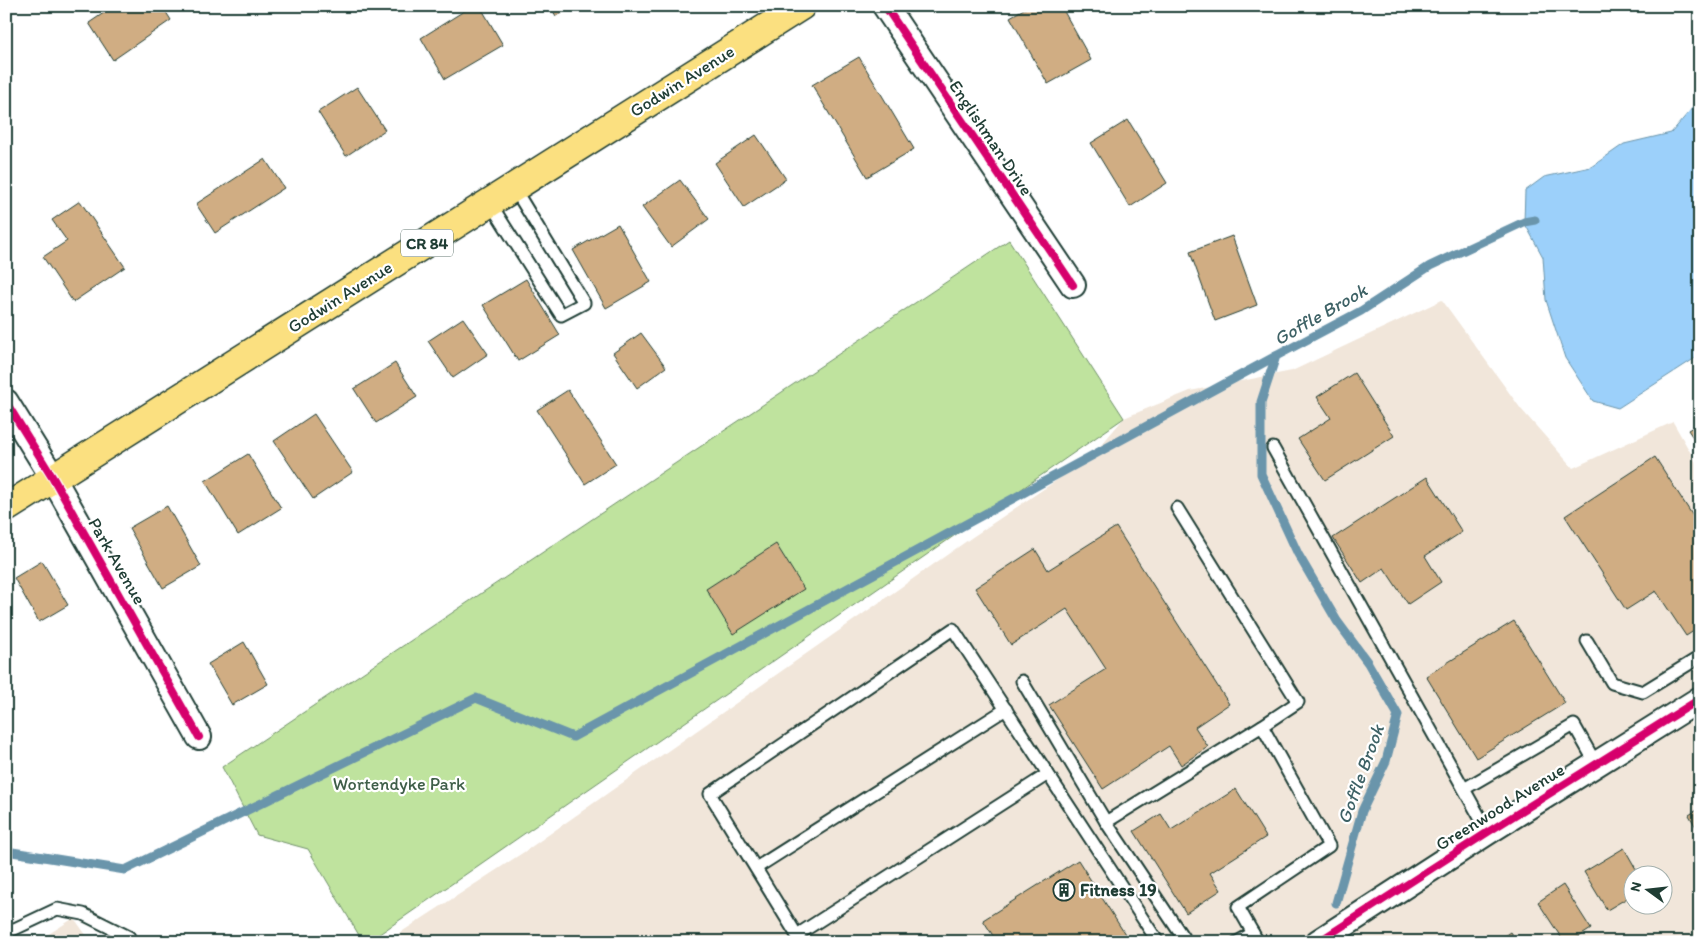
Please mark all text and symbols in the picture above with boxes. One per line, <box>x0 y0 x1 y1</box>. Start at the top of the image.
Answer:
street label: Godwin Avenue <box>626 40 738 122</box>
street label: Englishman Drive <box>944 76 1038 200</box>
road number: CR 84 <box>401 230 453 256</box>
street label: Godwin Avenue <box>284 256 396 338</box>
water label: Goffle Brook <box>1270 278 1372 350</box>
street label: Park Avenue <box>83 514 151 608</box>
water label: Goffle Brook <box>1332 720 1389 827</box>
street label: Greenwood Avenue <box>1431 758 1569 856</box>
park label: Wortendyke Park <box>333 773 465 795</box>
north arrow <box>1624 866 1674 916</box>
building icon: Fitness 19 <box>1052 878 1076 902</box>
place label: Fitness 19 <box>1080 879 1157 901</box>
text: N <box>1626 880 1645 894</box>

